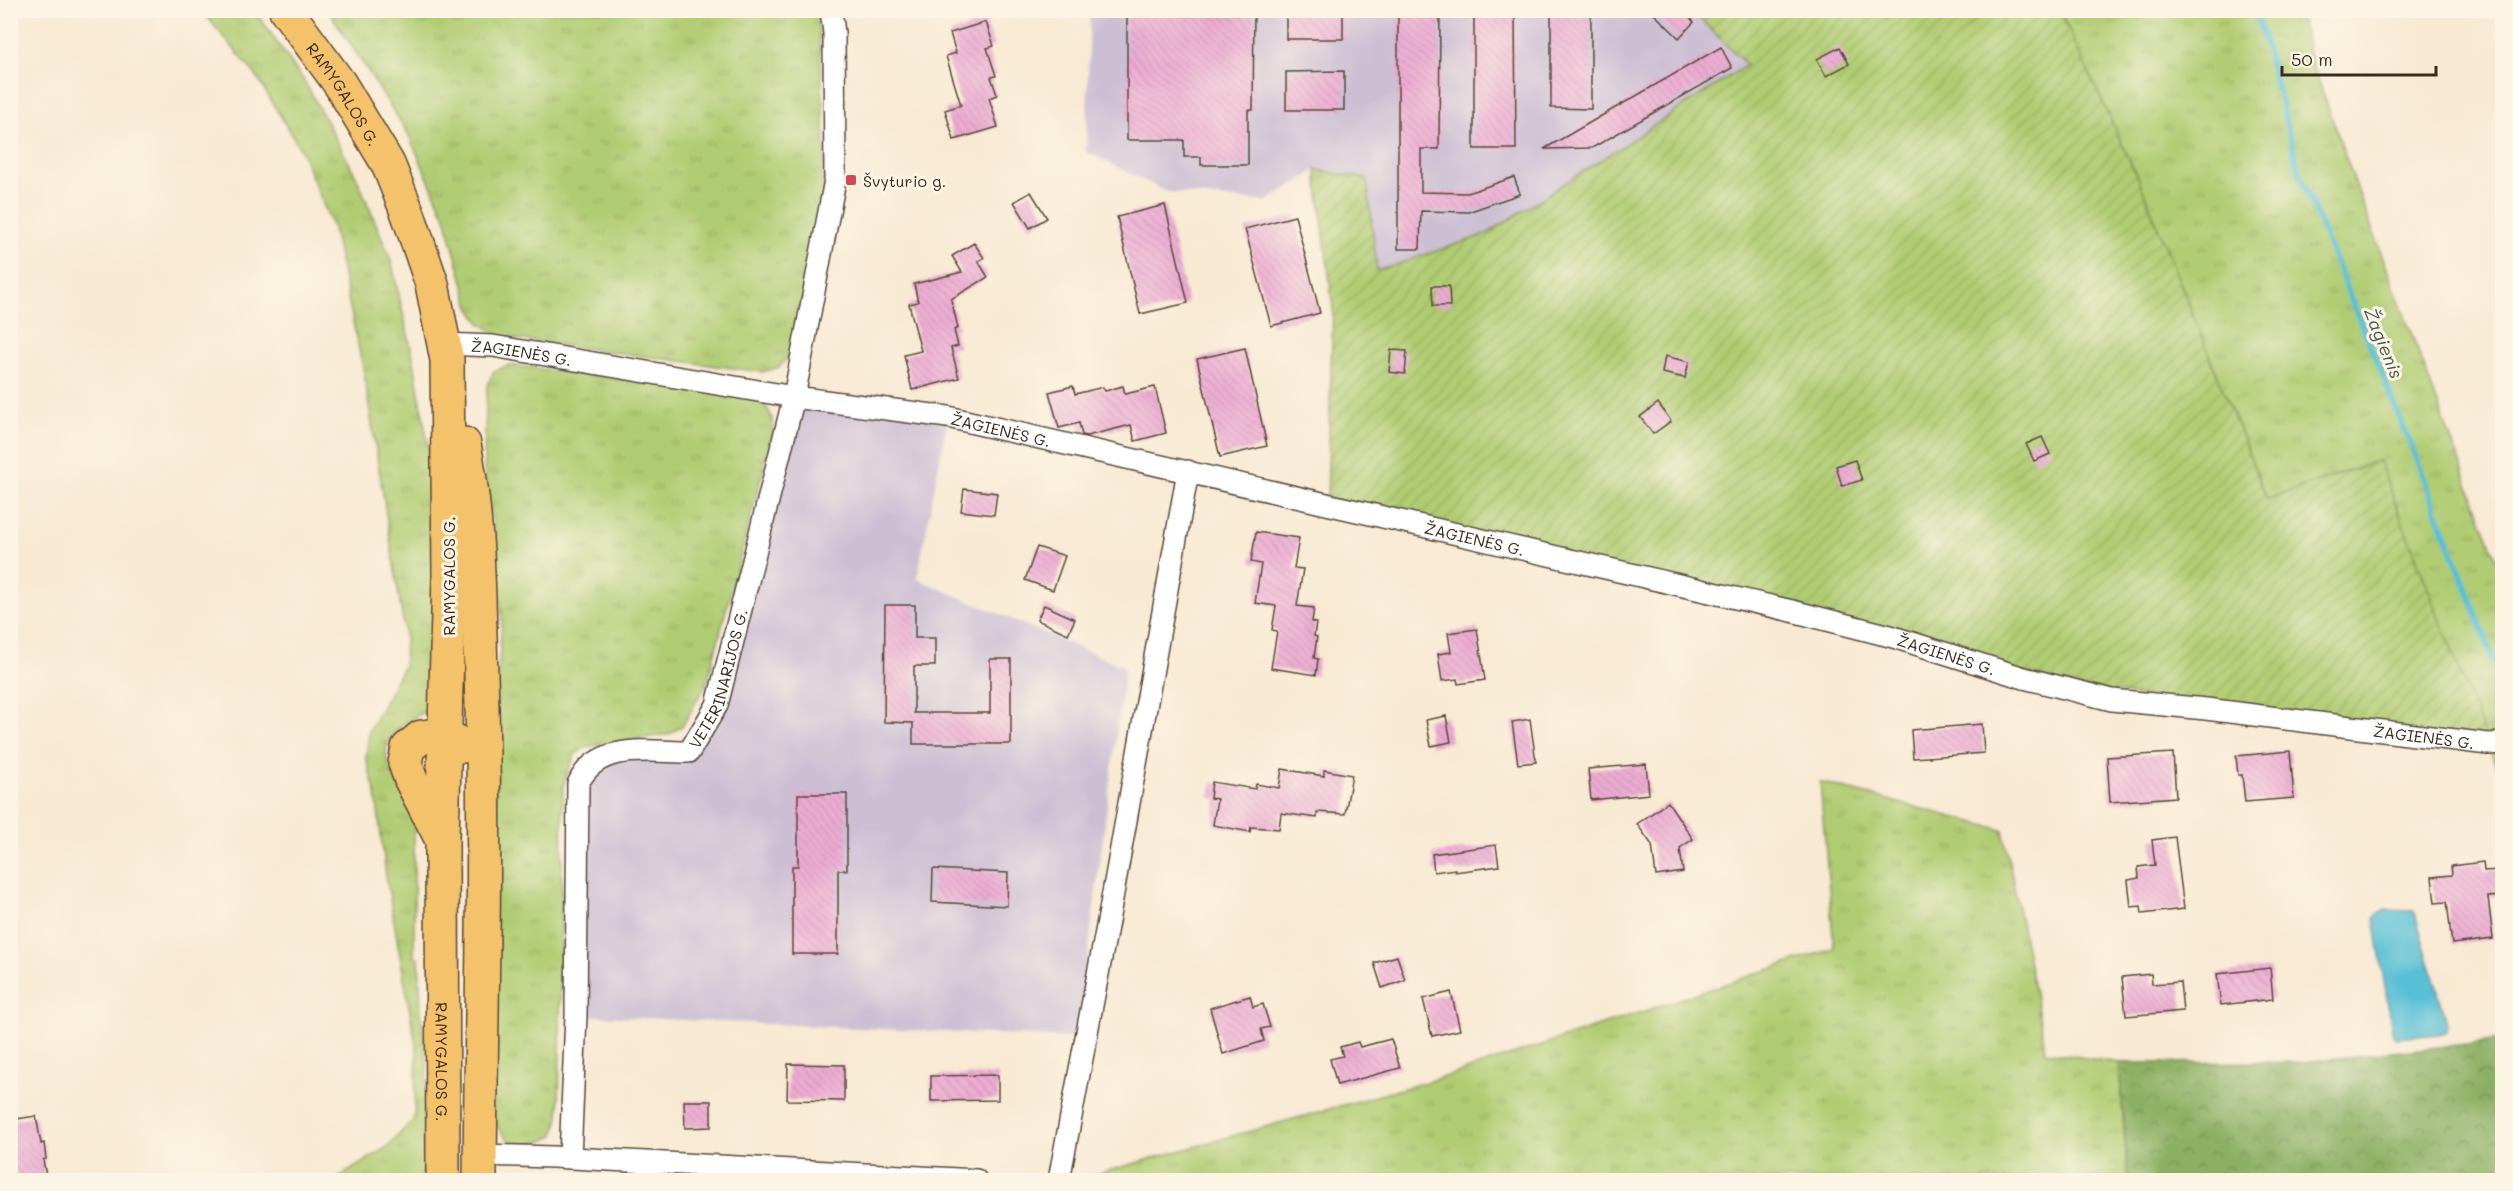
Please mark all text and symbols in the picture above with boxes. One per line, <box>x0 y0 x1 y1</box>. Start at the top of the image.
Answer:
street label: RAMYGALOS G. <box>302 38 385 150</box>
scale bar <box>2282 39 2436 77</box>
text: 50 m <box>2291 47 2333 71</box>
place label: Švyturio g. <box>863 170 946 191</box>
marker: Švyturio g. <box>844 173 858 187</box>
water label: Žagienis <box>2359 304 2409 382</box>
street label: ŽAGIENĖS G. <box>471 335 573 370</box>
street label: ŽAGIENĖS G. <box>949 408 1053 451</box>
street label: RAMYGALOS G. <box>438 516 459 636</box>
street label: ŽAGIENĖS G. <box>1423 516 1527 560</box>
street label: VETERINARIJOS G. <box>683 606 751 752</box>
street label: ŽAGIENĖS G. <box>1895 628 1998 679</box>
street label: ŽAGIENĖS G. <box>2372 719 2476 753</box>
street label: RAMYGALOS G. <box>432 1002 453 1121</box>

